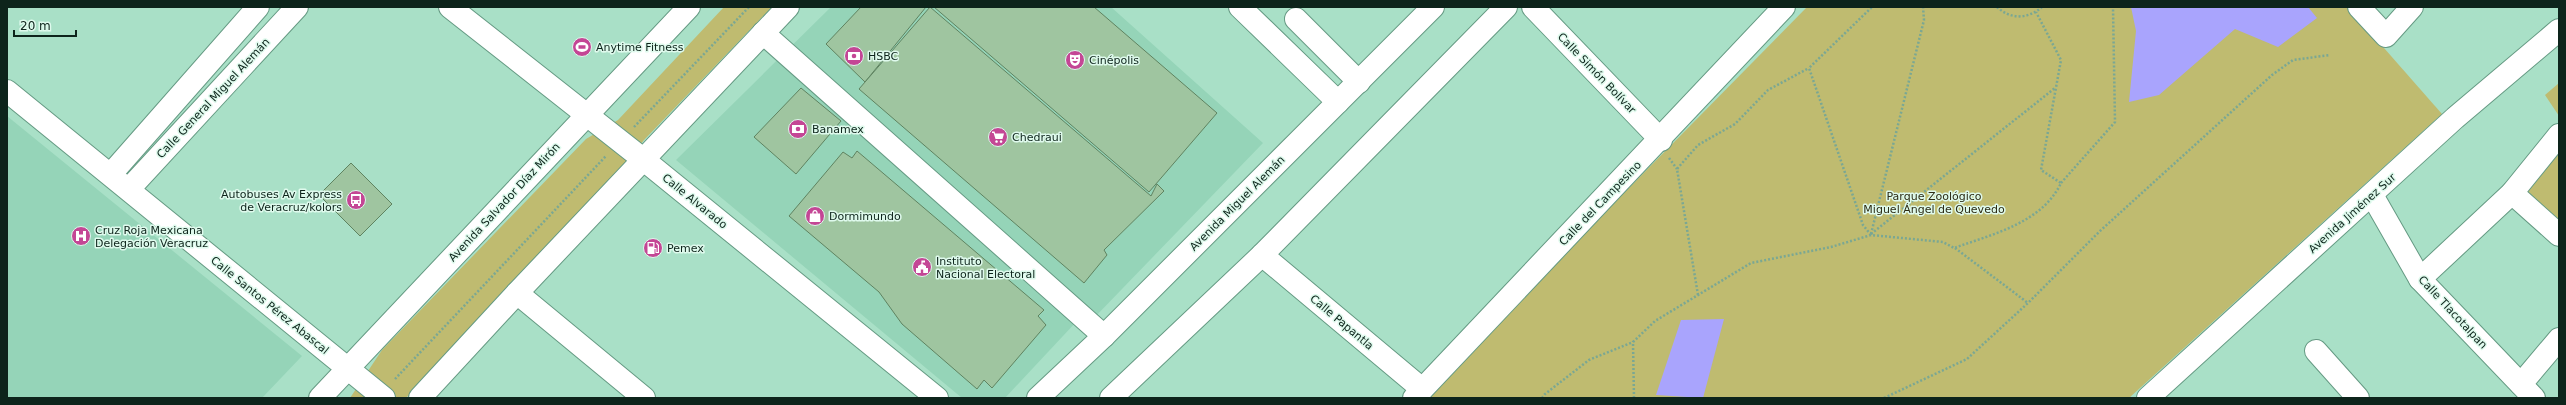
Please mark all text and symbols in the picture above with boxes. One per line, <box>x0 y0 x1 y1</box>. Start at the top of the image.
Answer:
scale bar <box>14 12 76 38</box>
text: 20 m <box>20 19 51 33</box>
street label: Calle Simón Bolívar <box>1555 30 1639 117</box>
street label: Calle General Miguel Alemán <box>154 36 272 161</box>
sports icon: Anytime Fitness <box>571 36 593 58</box>
place label: Anytime Fitness <box>596 41 684 54</box>
bank icon: HSBC <box>843 45 865 67</box>
theatre icon: Cinépolis <box>1064 49 1086 71</box>
place label: HSBC <box>868 50 899 63</box>
place label: Cinépolis <box>1089 54 1139 67</box>
bank icon: Banamex <box>787 118 809 140</box>
place label: Banamex <box>812 123 864 136</box>
supermarket icon: Chedraui <box>987 126 1009 148</box>
place label: Chedraui <box>1012 131 1062 144</box>
street label: Avenida Salvador Díaz Mirón <box>446 140 563 264</box>
street label: Avenida Miguel Alemán <box>1187 153 1288 254</box>
street label: Calle del Campesino <box>1557 158 1644 248</box>
street label: Calle Alvarado <box>660 171 730 232</box>
street label: Avenida Jiménez Sur <box>2306 171 2399 256</box>
place label: Autobuses Av Express de Veracruz/kolors <box>221 188 342 214</box>
bus stop icon: Autobuses Av Express de Veracruz/kolors <box>345 189 367 211</box>
park label: Parque Zoológico Miguel Ángel de Quevedo <box>1863 190 2005 216</box>
shop icon: Dormimundo <box>804 205 826 227</box>
place label: Dormimundo <box>829 210 901 223</box>
place label: Cruz Roja Mexicana Delegación Veracruz <box>95 224 208 250</box>
hospital icon: Cruz Roja Mexicana Delegación Veracruz <box>70 225 92 247</box>
fuel station icon: Pemex <box>642 237 664 259</box>
place label: Pemex <box>667 242 704 255</box>
street label: Calle Santos Pérez Abascal <box>208 254 331 357</box>
place label: Instituto Nacional Electoral <box>936 255 1035 281</box>
public building icon: Instituto Nacional Electoral <box>911 256 933 278</box>
street label: Calle Tlacotalpan <box>2416 273 2490 351</box>
street label: Calle Papantla <box>1307 292 1376 353</box>

